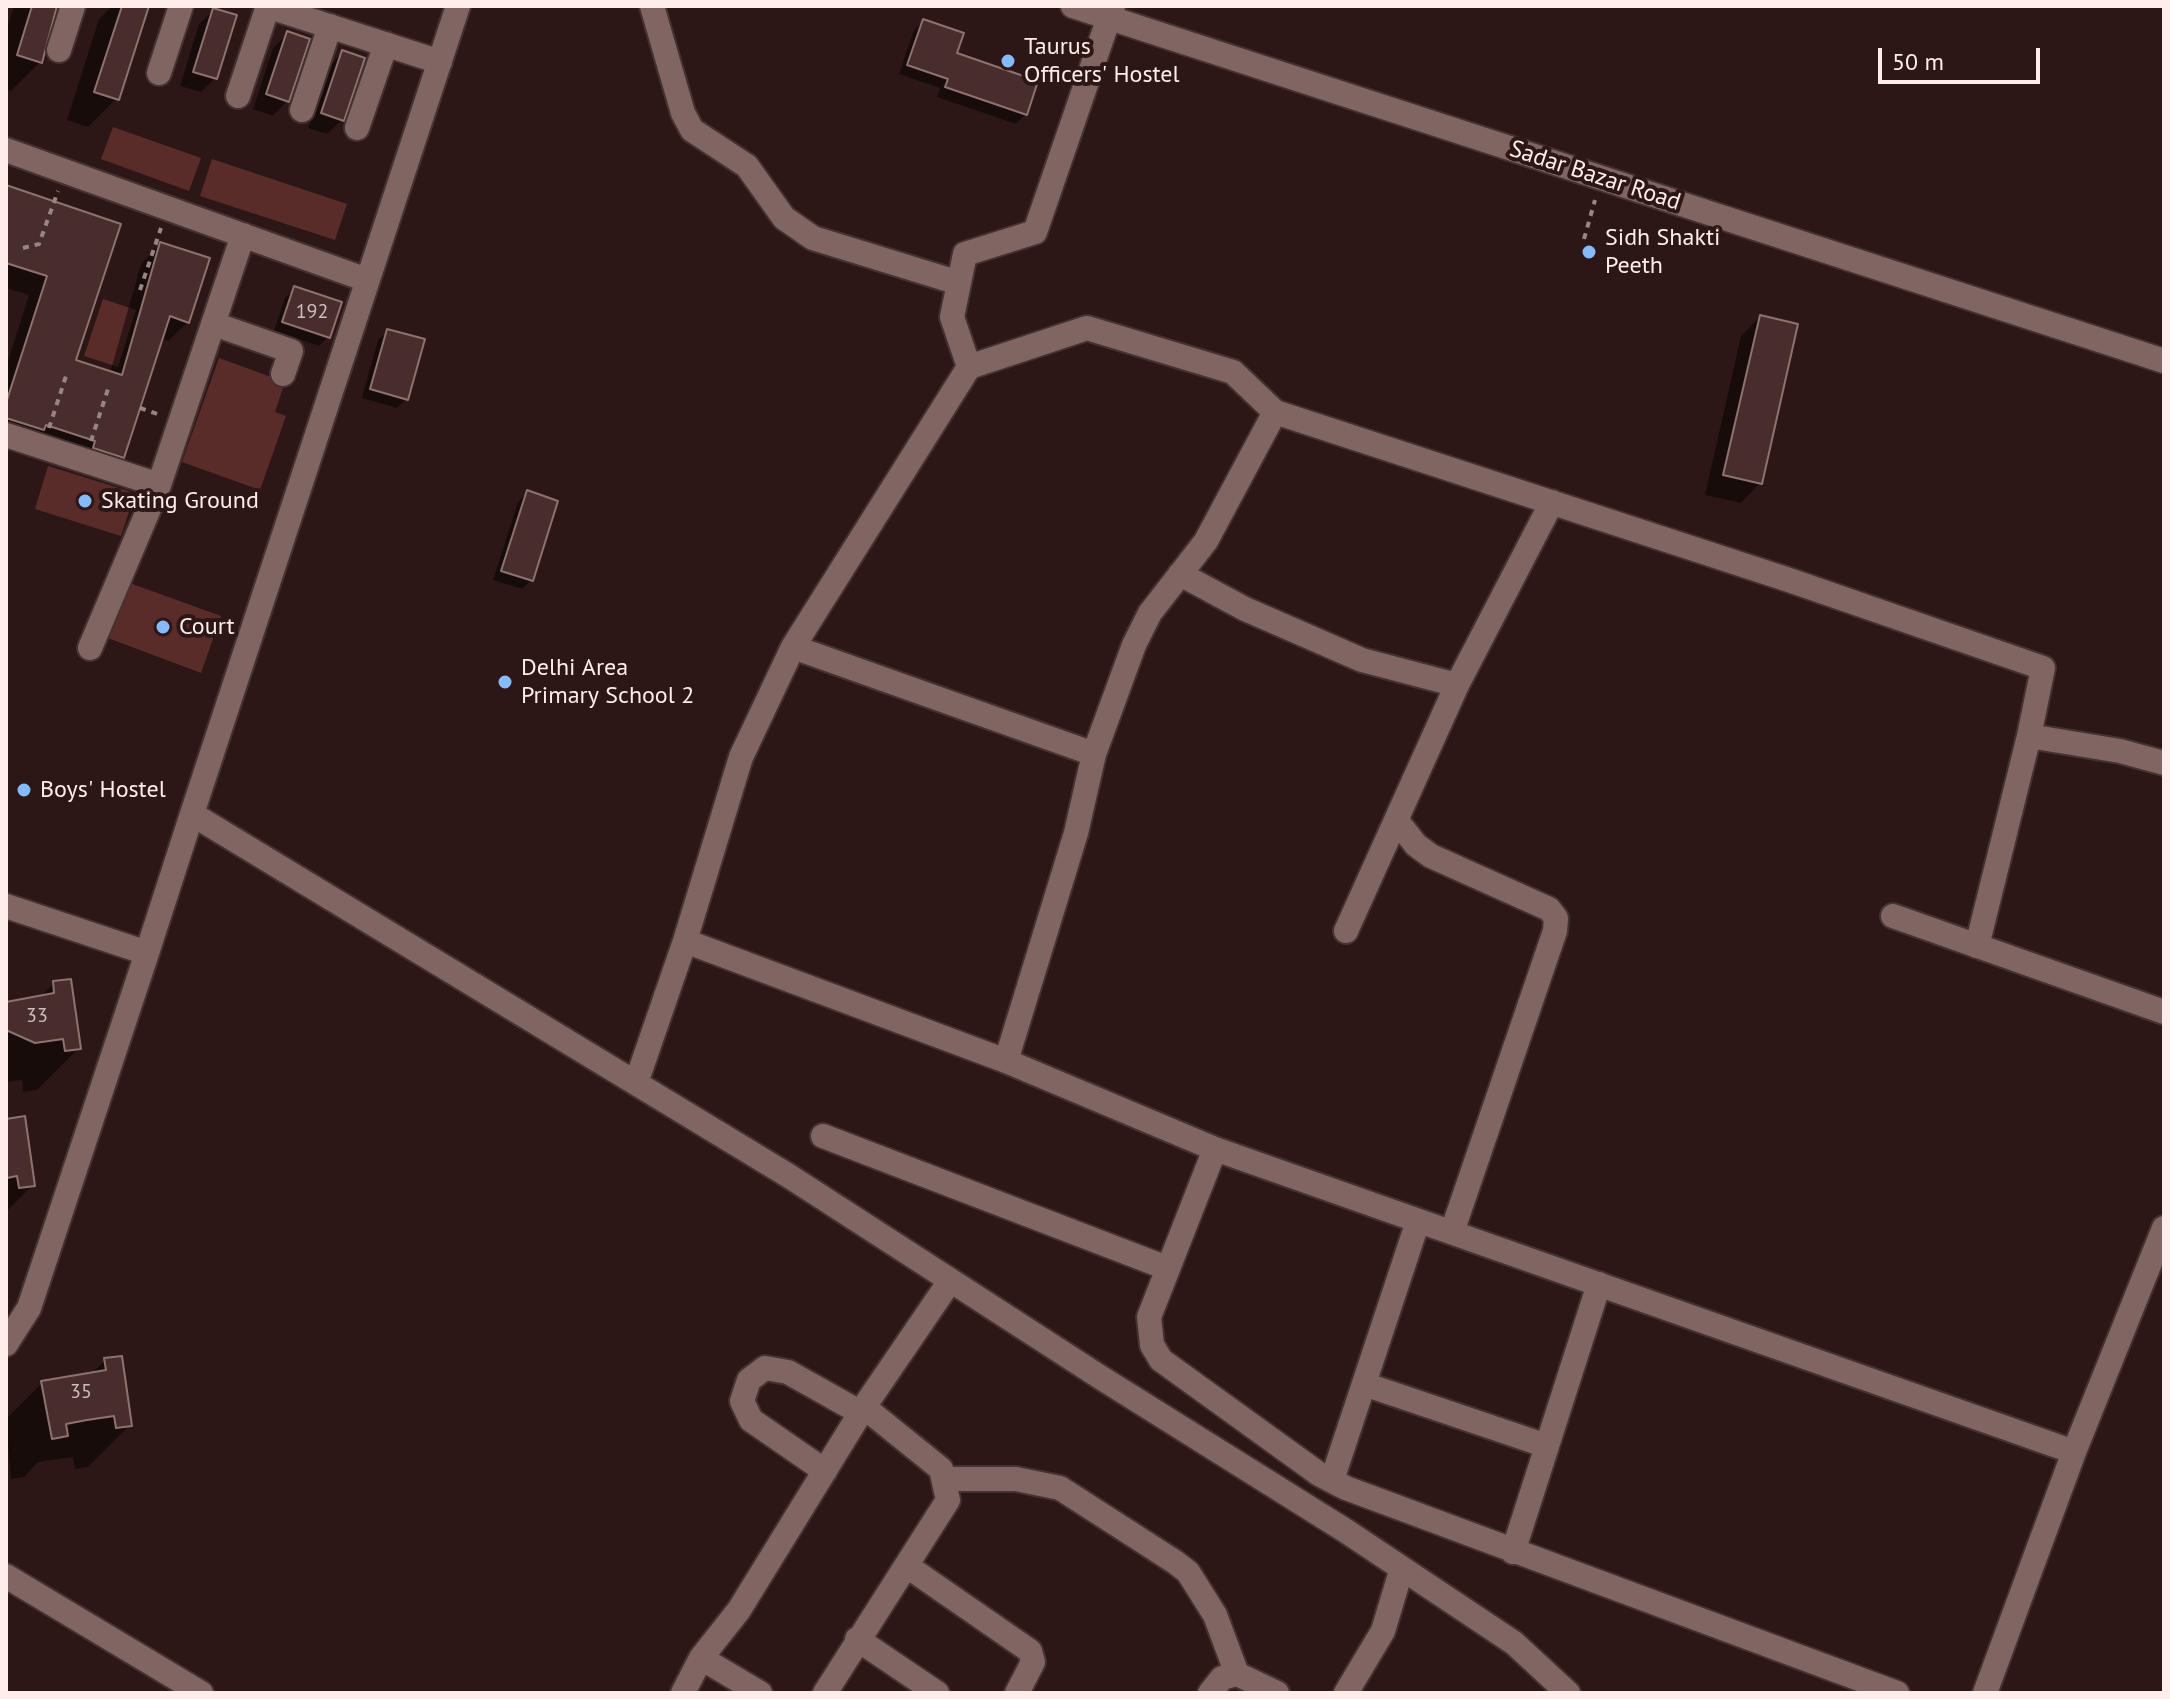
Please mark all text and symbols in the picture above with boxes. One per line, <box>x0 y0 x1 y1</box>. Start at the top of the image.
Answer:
scale bar <box>1882 32 2044 82</box>
place label: Taurus Officers' Hostel <box>1024 33 1180 89</box>
text: 50 m <box>1892 46 1944 77</box>
marker: Taurus Officers' Hostel <box>999 52 1017 70</box>
street label: Sadar Bazar Road <box>1506 135 1684 217</box>
place label: Sidh Shakti Peeth <box>1605 224 1720 280</box>
marker: Sidh Shakti Peeth <box>1580 243 1598 261</box>
house number: 192 <box>296 300 328 324</box>
place label: Skating Ground <box>101 487 259 515</box>
marker: Skating Ground <box>76 492 94 510</box>
place label: Court <box>179 613 235 641</box>
marker: Court <box>154 618 172 636</box>
place label: Delhi Area Primary School 2 <box>521 654 694 710</box>
marker: Delhi Area Primary School 2 <box>496 673 514 691</box>
place label: Boys' Hostel <box>40 776 166 804</box>
marker: Boys' Hostel <box>15 781 33 799</box>
house number: 33 <box>26 1004 48 1028</box>
house number: 35 <box>70 1380 92 1404</box>

